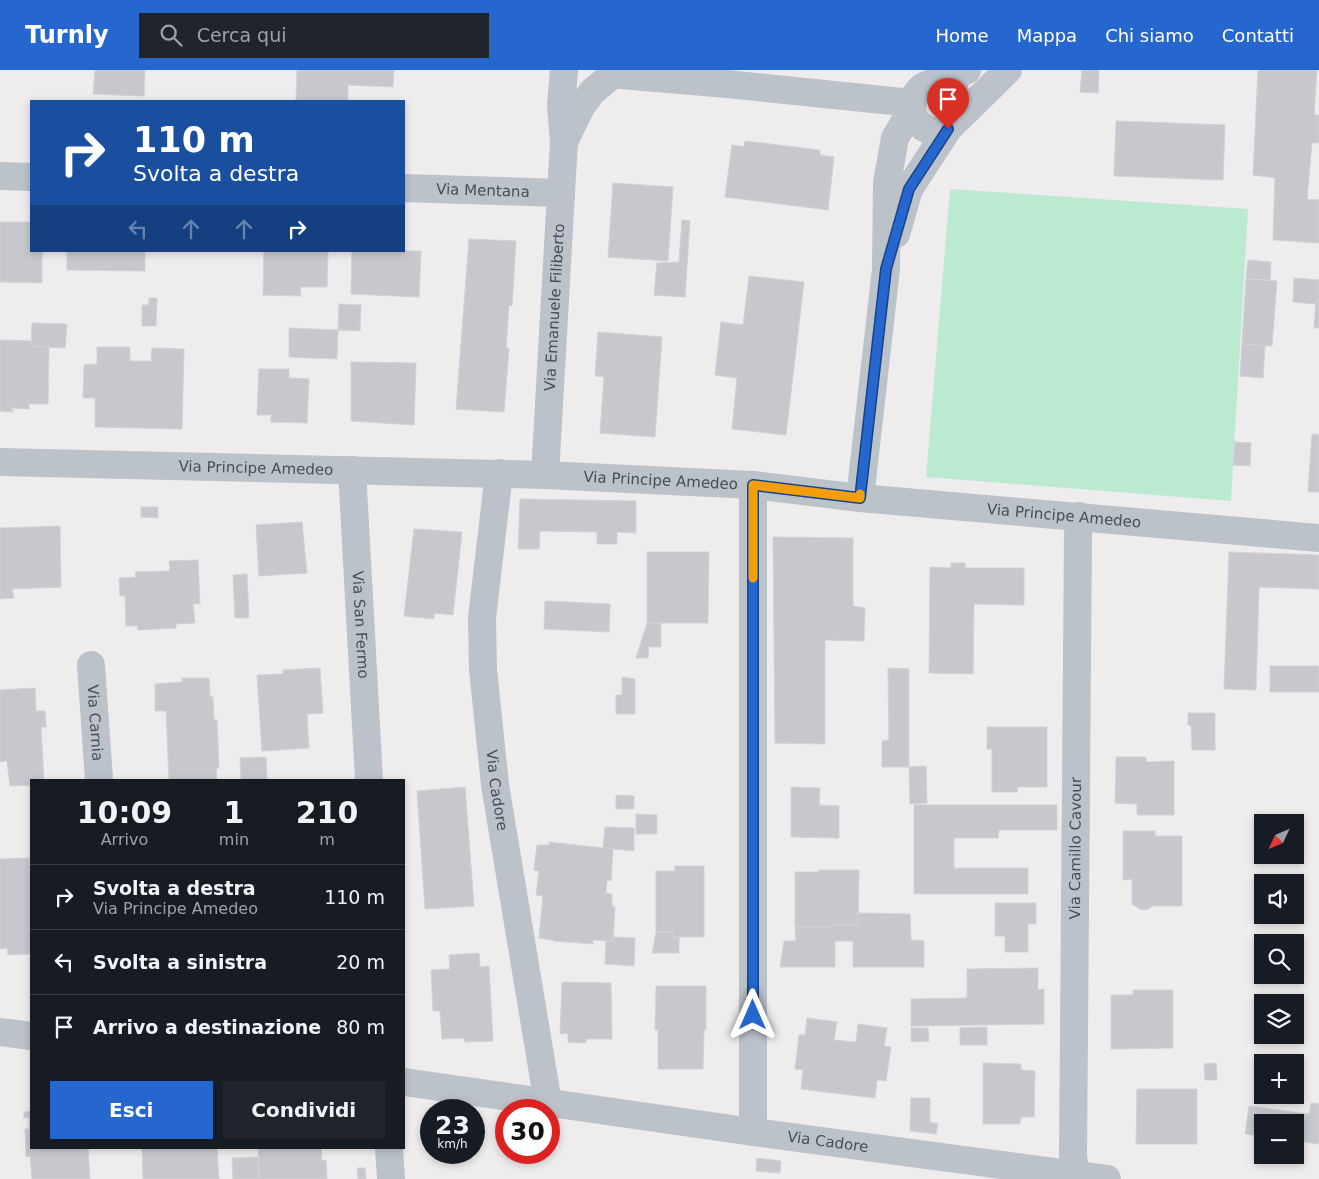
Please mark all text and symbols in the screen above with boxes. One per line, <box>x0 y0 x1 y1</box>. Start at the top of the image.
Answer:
search box <box>139 13 489 58</box>
text: Turnly <box>25 21 109 49</box>
icon: search <box>157 21 185 49</box>
text: Cerca qui <box>197 24 287 46</box>
text: Home <box>936 25 989 46</box>
text: Mappa <box>1017 25 1077 46</box>
text: Chi siamo <box>1105 25 1194 46</box>
text: Contatti <box>1222 25 1294 46</box>
pin <box>927 78 969 129</box>
icon: arrive <box>934 85 962 113</box>
icon: right <box>50 120 115 185</box>
text: 110 m <box>133 120 255 160</box>
text: Svolta a destra <box>133 161 299 186</box>
street label: Via Mentana <box>436 180 530 201</box>
icon: left <box>124 215 152 243</box>
icon: ahead <box>177 215 205 243</box>
icon: ahead <box>230 215 258 243</box>
icon: right <box>283 215 311 243</box>
street label: Via Emanuele Filiberto <box>541 223 568 392</box>
street label: Via Principe Amedeo <box>178 457 334 479</box>
street label: Via Principe Amedeo <box>583 468 738 493</box>
street label: Via Principe Amedeo <box>986 500 1142 531</box>
street label: Via San Fermo <box>349 570 372 679</box>
street label: Via Carnia <box>83 684 107 762</box>
street label: Via Cadore <box>482 749 511 832</box>
street label: Via Camillo Cavour <box>1066 776 1085 919</box>
text: 10:09 <box>77 795 172 830</box>
text: 1 <box>223 795 244 830</box>
text: 210 <box>296 795 358 830</box>
north arrow <box>1254 814 1304 864</box>
map controls <box>1254 814 1304 1164</box>
text: Arrivo <box>101 830 148 849</box>
text: min <box>219 830 249 849</box>
text: m <box>319 830 335 849</box>
button: sound <box>1254 874 1304 924</box>
text: Svolta a destra <box>93 877 256 899</box>
icon: right <box>50 883 78 911</box>
text: 110 m <box>324 886 385 908</box>
text: Via Principe Amedeo <box>93 899 258 918</box>
button: search <box>1254 934 1304 984</box>
icon: left <box>50 948 78 976</box>
text: Svolta a sinistra <box>93 951 267 973</box>
text: 20 m <box>336 951 385 973</box>
position arrow <box>726 988 778 1040</box>
button: layers <box>1254 994 1304 1044</box>
icon: arrive <box>50 1013 78 1041</box>
text: Arrivo a destinazione <box>93 1016 321 1038</box>
text: 80 m <box>336 1016 385 1038</box>
button: + <box>1254 1054 1304 1104</box>
button: Esci <box>50 1081 213 1139</box>
button: Condividi <box>223 1081 385 1139</box>
speed limit sign: 30 <box>495 1099 560 1164</box>
text: 23 <box>435 1111 470 1140</box>
button: − <box>1254 1114 1304 1164</box>
street label: Via Cadore <box>786 1128 869 1156</box>
text: km/h <box>437 1137 468 1151</box>

